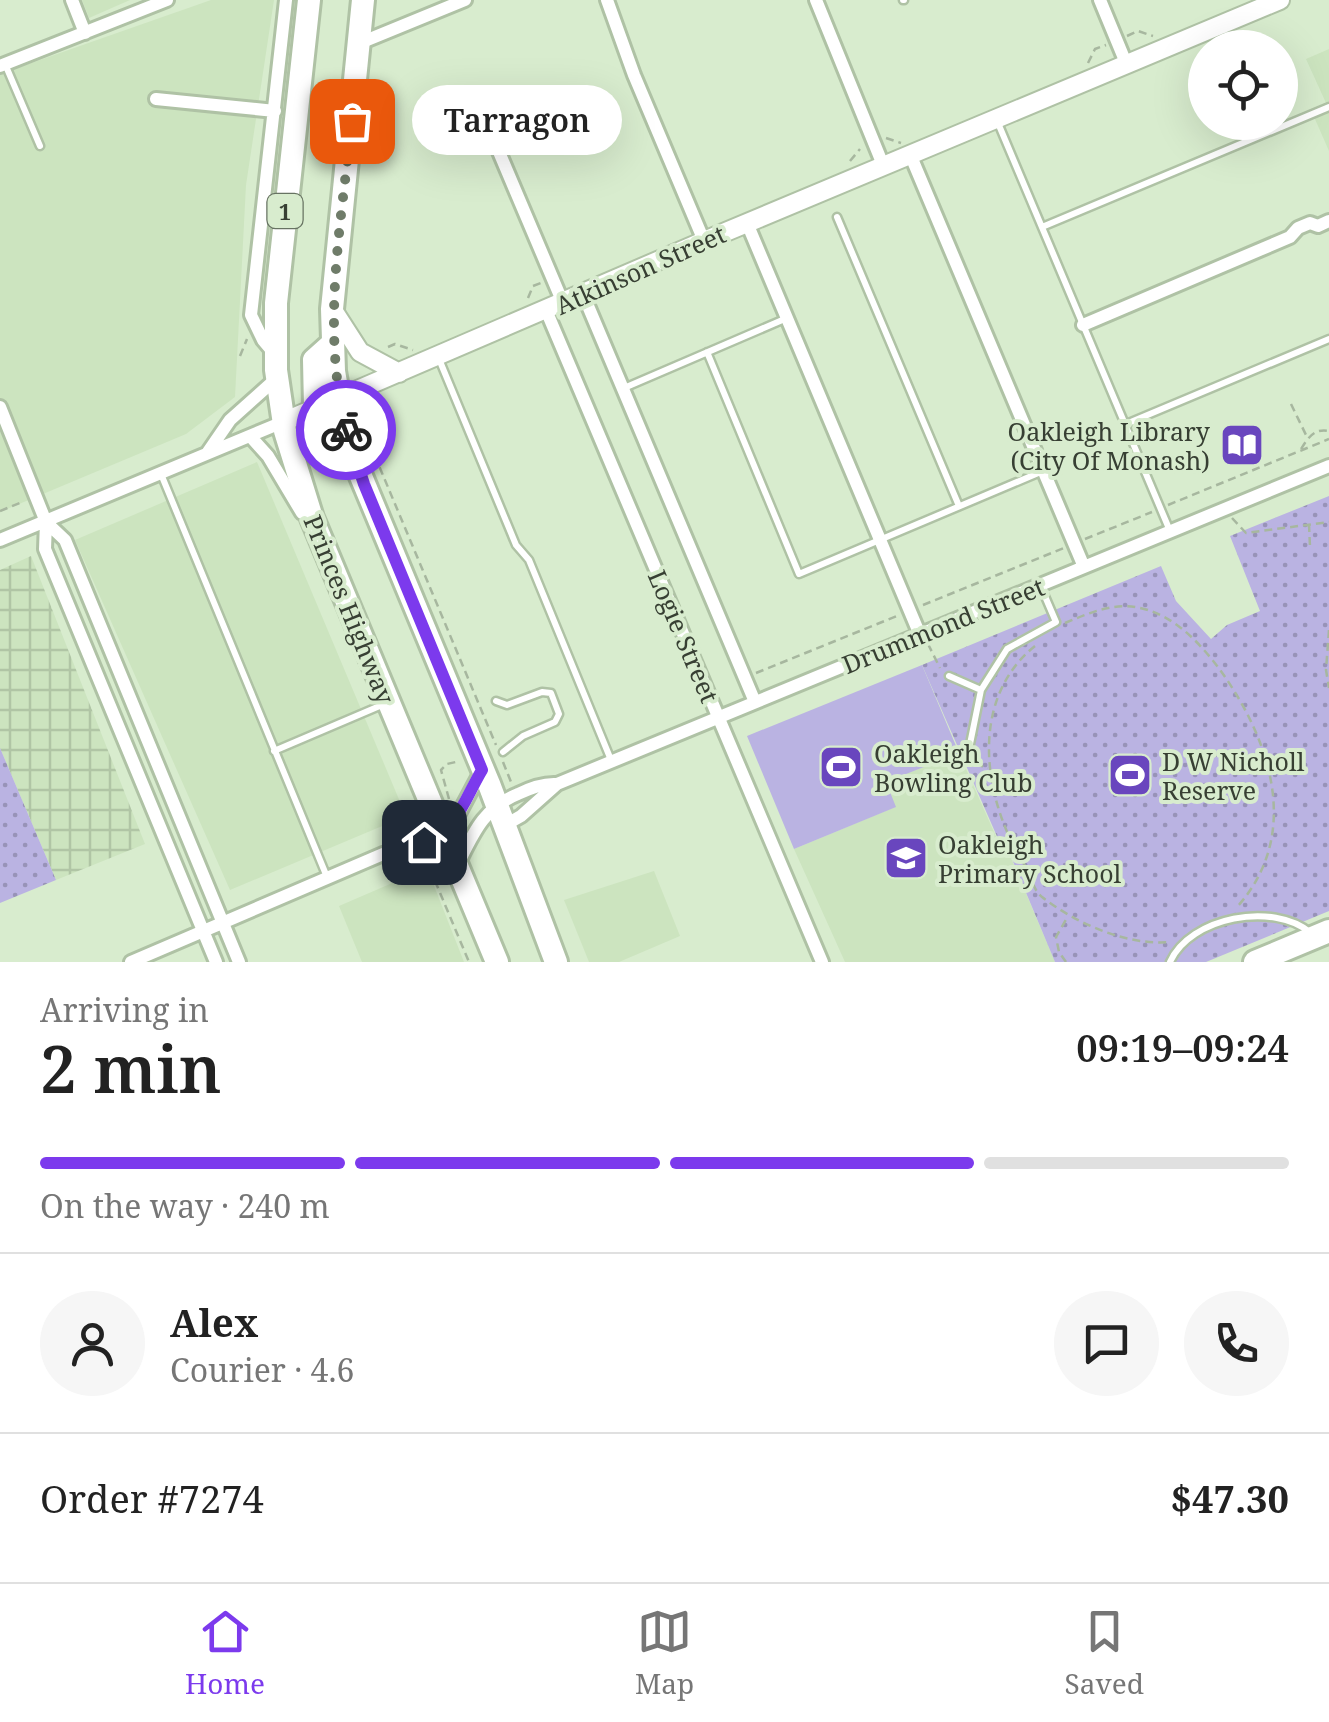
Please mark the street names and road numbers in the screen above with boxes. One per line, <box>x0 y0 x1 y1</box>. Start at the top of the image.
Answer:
road number: 1 <box>268 194 302 228</box>
street label: Atkinson Street <box>549 216 731 322</box>
street label: Princes Highway <box>297 510 404 709</box>
street label: Logie Street <box>641 564 727 708</box>
street label: Drummond Street <box>837 569 1049 681</box>

